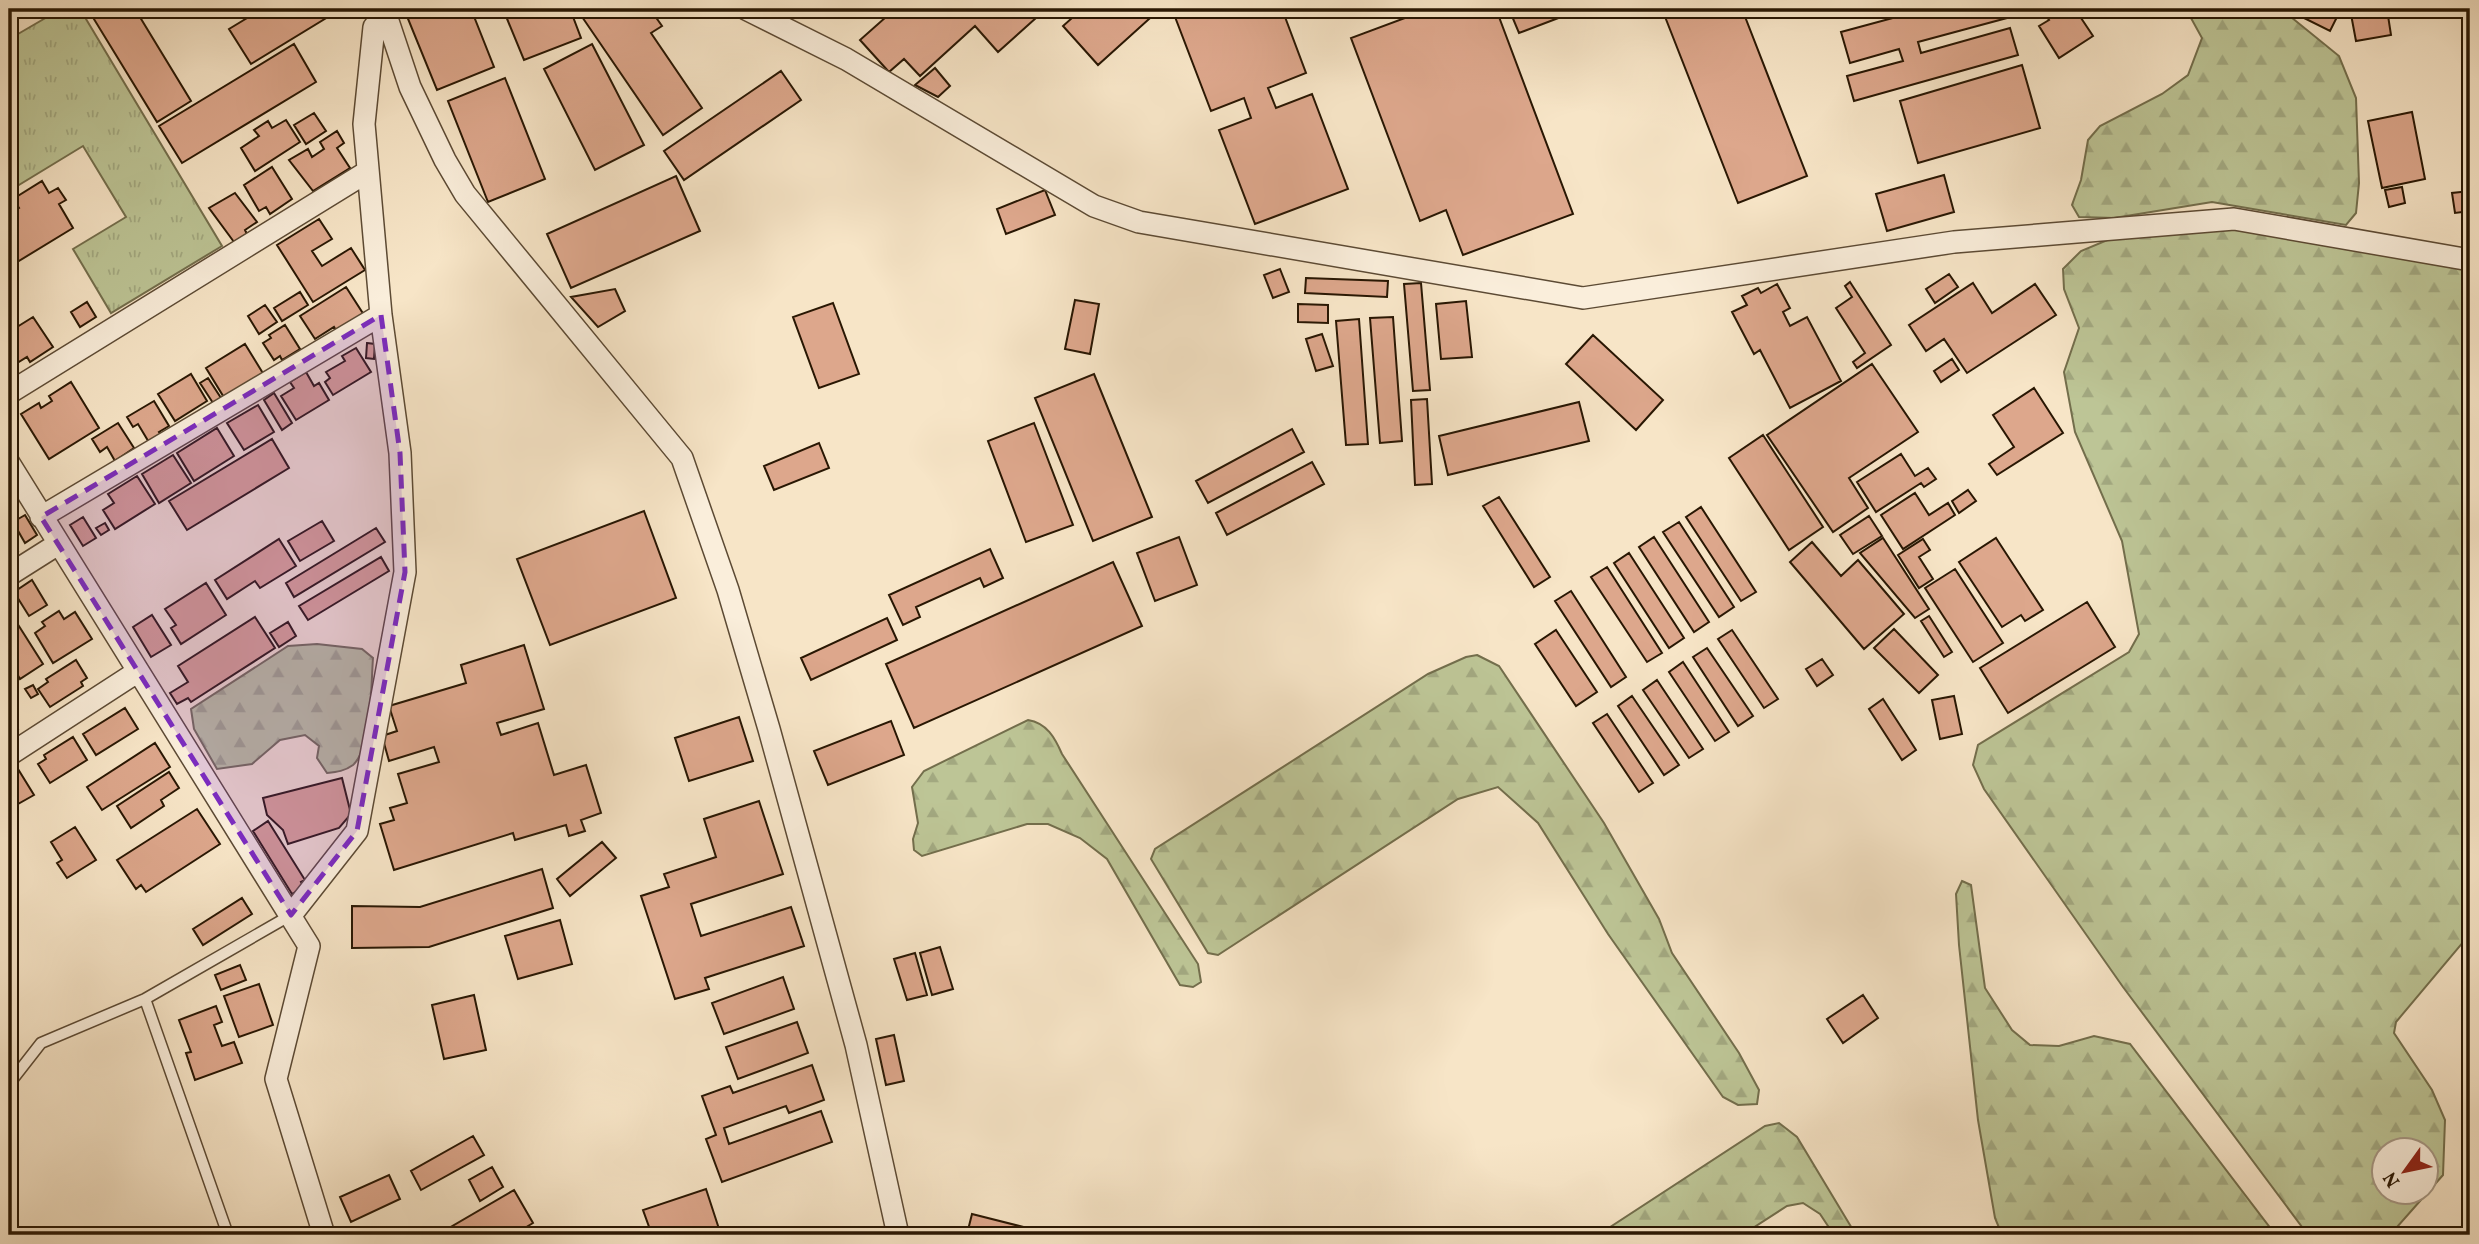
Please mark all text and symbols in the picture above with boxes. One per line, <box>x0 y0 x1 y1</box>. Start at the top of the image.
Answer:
north arrow <box>2370 1136 2440 1206</box>
text: N <box>2378 1166 2407 1192</box>

